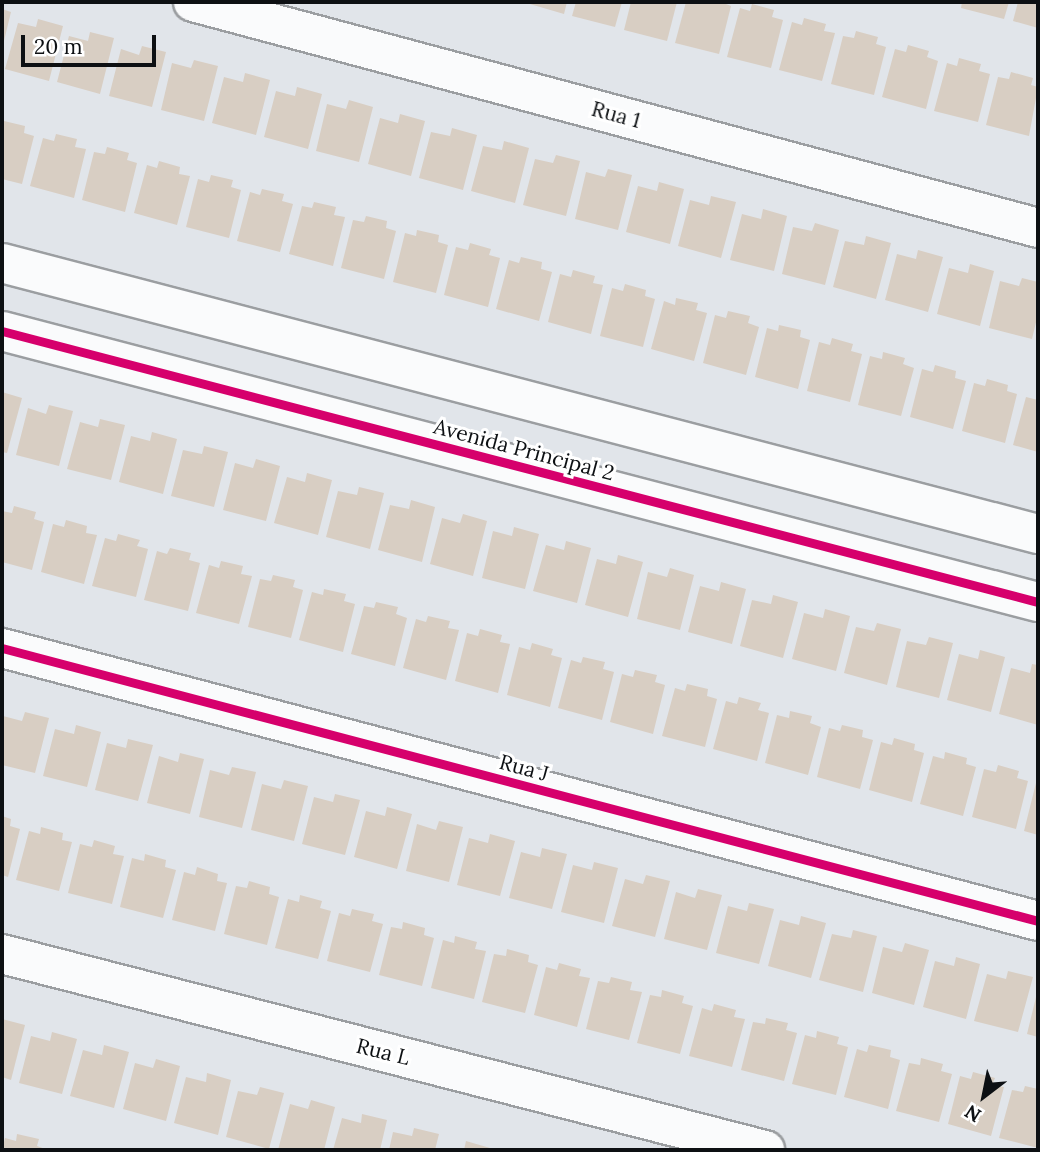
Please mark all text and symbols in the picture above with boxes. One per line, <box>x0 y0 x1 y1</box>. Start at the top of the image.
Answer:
scale bar <box>24 21 159 65</box>
text: 20 m <box>34 33 83 60</box>
street label: Rua 1 <box>589 96 643 134</box>
street label: Avenida Principal 2 <box>431 414 617 486</box>
street label: Rua J <box>497 749 551 787</box>
street label: Rua L <box>354 1033 412 1071</box>
north arrow <box>949 1061 1019 1131</box>
text: N <box>960 1100 985 1128</box>

